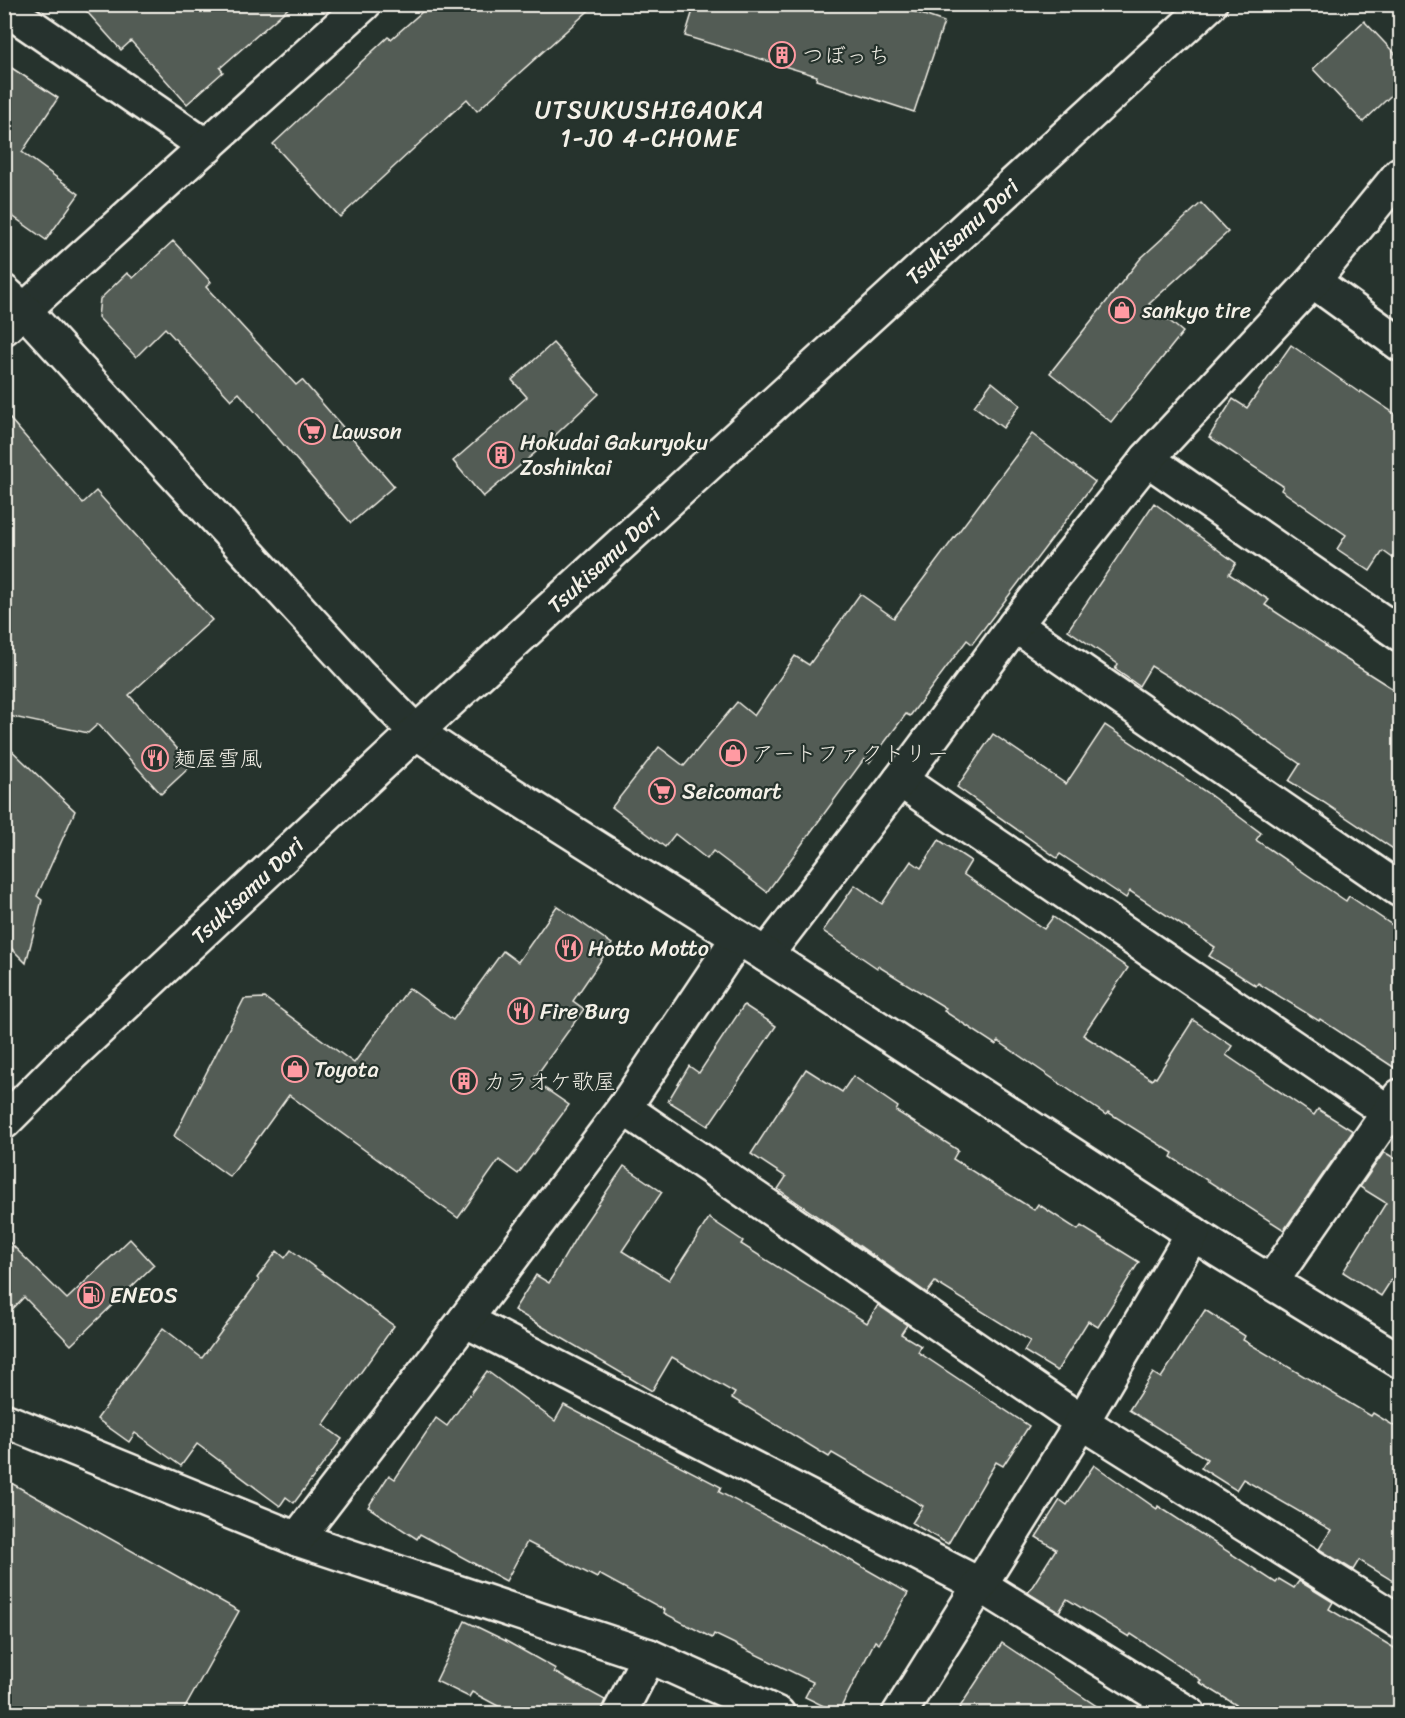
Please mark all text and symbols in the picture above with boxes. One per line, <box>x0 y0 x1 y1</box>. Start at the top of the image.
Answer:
place label: つぼっち <box>802 36 890 75</box>
building icon: つぼっち <box>767 40 797 70</box>
district label: UTSUKUSHIGAOKA 1-JO 4-CHOME <box>535 89 765 159</box>
street label: Tsukisamu Dori <box>896 168 1029 294</box>
place label: sankyo tire <box>1141 291 1251 330</box>
shop icon: sankyo tire <box>1107 295 1137 325</box>
place label: Lawson <box>332 412 402 451</box>
supermarket icon: Lawson <box>297 416 327 446</box>
place label: Hokudai Gakuryoku Zoshinkai <box>520 423 708 487</box>
building icon: Hokudai Gakuryoku Zoshinkai <box>486 440 516 470</box>
street label: Tsukisamu Dori <box>537 496 671 623</box>
place label: アートファクトリー <box>752 734 949 773</box>
shop icon: アートファクトリー <box>718 738 748 768</box>
place label: 麺屋雪風 <box>174 739 262 778</box>
restaurant icon: 麺屋雪風 <box>140 743 170 773</box>
place label: Seicomart <box>682 772 782 811</box>
supermarket icon: Seicomart <box>647 776 677 806</box>
street label: Tsukisamu Dori <box>181 826 314 954</box>
place label: Hotto Motto <box>588 929 709 968</box>
restaurant icon: Hotto Motto <box>554 933 584 963</box>
place label: Fire Burg <box>540 992 630 1031</box>
restaurant icon: Fire Burg <box>506 996 536 1026</box>
place label: Toyota <box>314 1050 379 1089</box>
shop icon: Toyota <box>280 1054 310 1084</box>
place label: カラオケ歌屋 <box>484 1062 616 1101</box>
building icon: カラオケ歌屋 <box>449 1066 479 1096</box>
place label: ENEOS <box>110 1276 178 1315</box>
fuel station icon: ENEOS <box>76 1280 106 1310</box>

